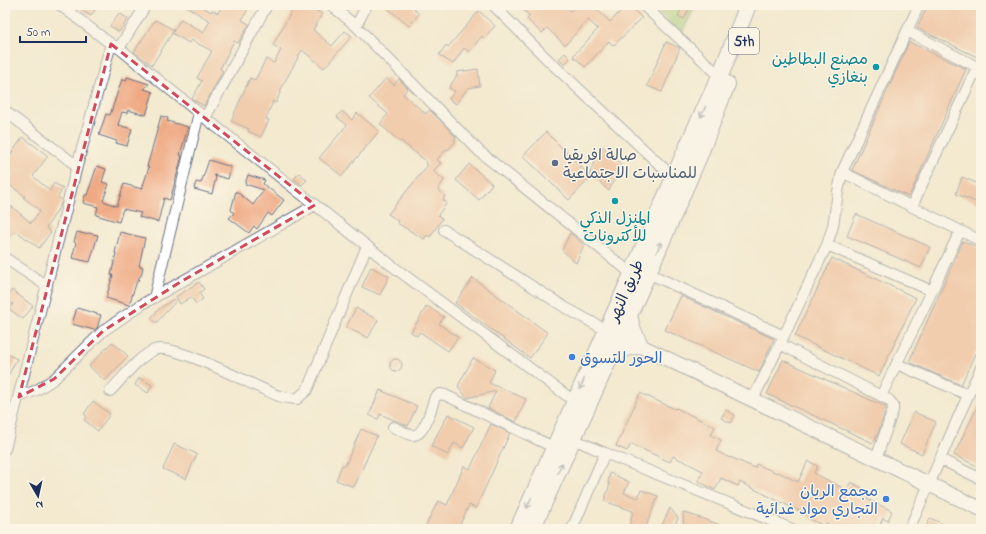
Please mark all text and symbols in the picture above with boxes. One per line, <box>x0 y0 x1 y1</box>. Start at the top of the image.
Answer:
scale bar <box>20 18 86 44</box>
text: 50 m <box>26 24 50 42</box>
road number: 5th <box>729 28 759 54</box>
place label: مصنع البطاطين بنغازي <box>772 48 868 90</box>
marker: مصنع البطاطين بنغازي <box>871 62 881 72</box>
one-way arrow <box>699 105 706 117</box>
place label: صالة افريقيا للمناسبات الاجتماعية <box>563 144 697 186</box>
marker: صالة افريقيا للمناسبات الاجتماعية <box>550 158 560 168</box>
marker: المنزل الذكي للأكترونات <box>610 196 620 206</box>
place label: المنزل الذكي للأكترونات <box>579 207 651 249</box>
one-way arrow <box>656 242 664 254</box>
street label: طريق النهر <box>602 256 651 328</box>
place label: الحور للتسوق <box>580 347 662 371</box>
marker: الحور للتسوق <box>567 352 577 362</box>
one-way arrow <box>578 377 585 389</box>
one-way arrow <box>557 462 564 474</box>
north arrow <box>18 476 58 516</box>
place label: مجمع الريان التجاري مواد غدائية <box>756 480 878 522</box>
marker: مجمع الريان التجاري مواد غدائية <box>881 494 891 504</box>
text: N <box>34 496 44 513</box>
one-way arrow <box>525 496 532 508</box>

